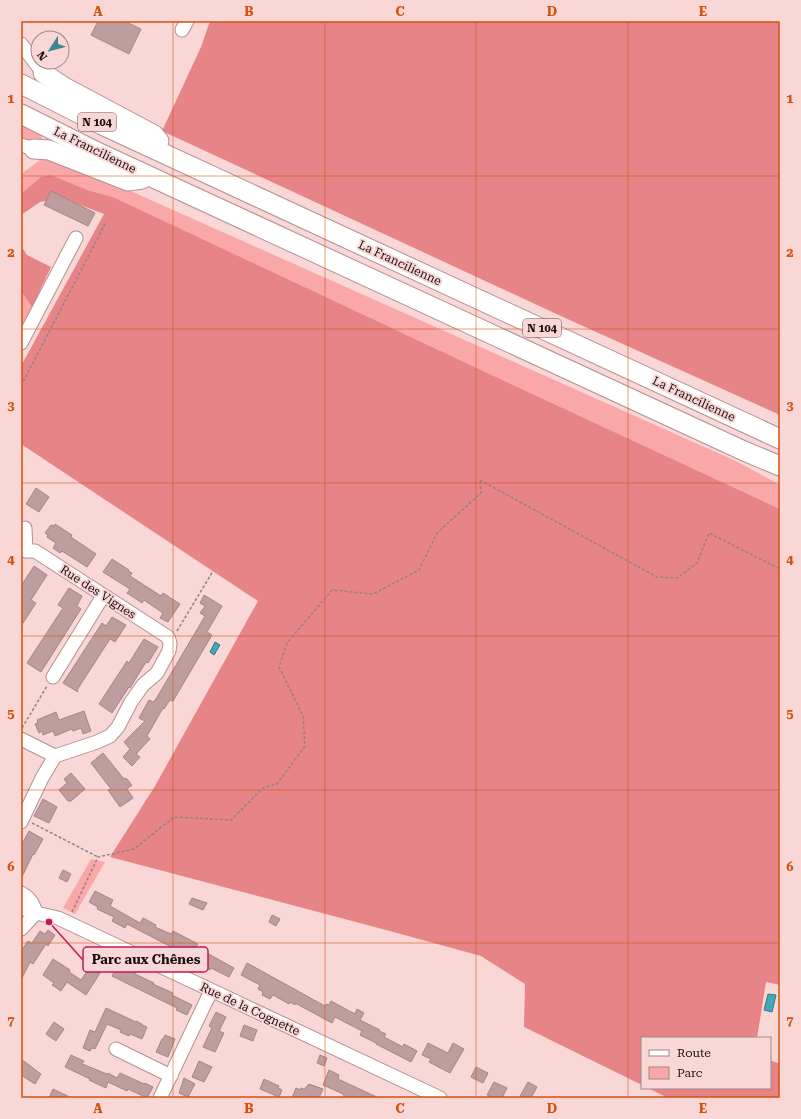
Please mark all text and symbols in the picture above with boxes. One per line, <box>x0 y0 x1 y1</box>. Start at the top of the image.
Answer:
text: A <box>93 4 103 19</box>
text: B <box>244 4 254 19</box>
text: C <box>395 4 405 19</box>
text: D <box>547 4 557 19</box>
text: E <box>699 4 707 19</box>
north arrow <box>30 30 70 70</box>
text: N <box>34 48 50 63</box>
text: 1 <box>7 91 15 106</box>
text: 1 <box>786 91 794 106</box>
road number: N 104 <box>78 113 116 131</box>
street label: La Francilienne <box>52 124 139 176</box>
street label: La Francilienne <box>356 238 444 289</box>
text: 2 <box>7 245 15 260</box>
text: 2 <box>786 245 794 260</box>
road number: N 104 <box>523 319 561 337</box>
street label: La Francilienne <box>650 374 738 425</box>
text: 3 <box>7 398 15 413</box>
text: 3 <box>786 398 794 413</box>
text: 4 <box>7 552 15 567</box>
text: 4 <box>786 552 794 567</box>
street label: Rue des Vignes <box>58 562 139 622</box>
text: 5 <box>7 706 15 721</box>
text: 5 <box>786 706 794 721</box>
text: 6 <box>7 859 15 874</box>
text: 6 <box>786 859 794 874</box>
callout: Parc aux Chênes <box>83 947 208 972</box>
text: Parc aux Chênes <box>92 952 201 967</box>
street label: Rue de la Cognette <box>198 980 302 1038</box>
text: 7 <box>7 1013 15 1028</box>
text: 7 <box>786 1013 794 1028</box>
legend <box>641 1037 771 1089</box>
text: Route <box>677 1046 711 1060</box>
text: Parc <box>677 1066 703 1080</box>
text: A <box>93 1101 103 1116</box>
text: B <box>244 1101 254 1116</box>
text: C <box>395 1101 405 1116</box>
text: D <box>547 1101 557 1116</box>
text: E <box>699 1101 707 1116</box>

